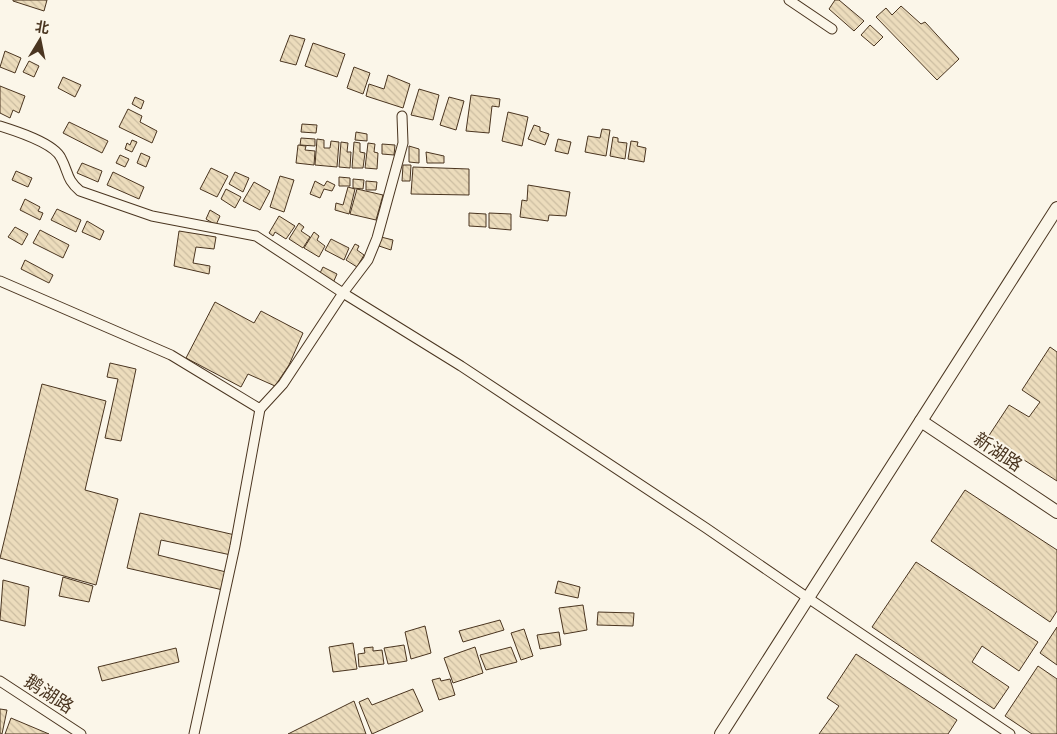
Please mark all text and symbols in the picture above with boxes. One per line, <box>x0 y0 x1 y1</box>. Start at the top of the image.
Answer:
north arrow <box>15 15 65 65</box>
text: 北 <box>34 18 51 36</box>
street label: 新湖路 <box>970 428 1027 475</box>
street label: 鹅湖路 <box>21 670 78 717</box>

